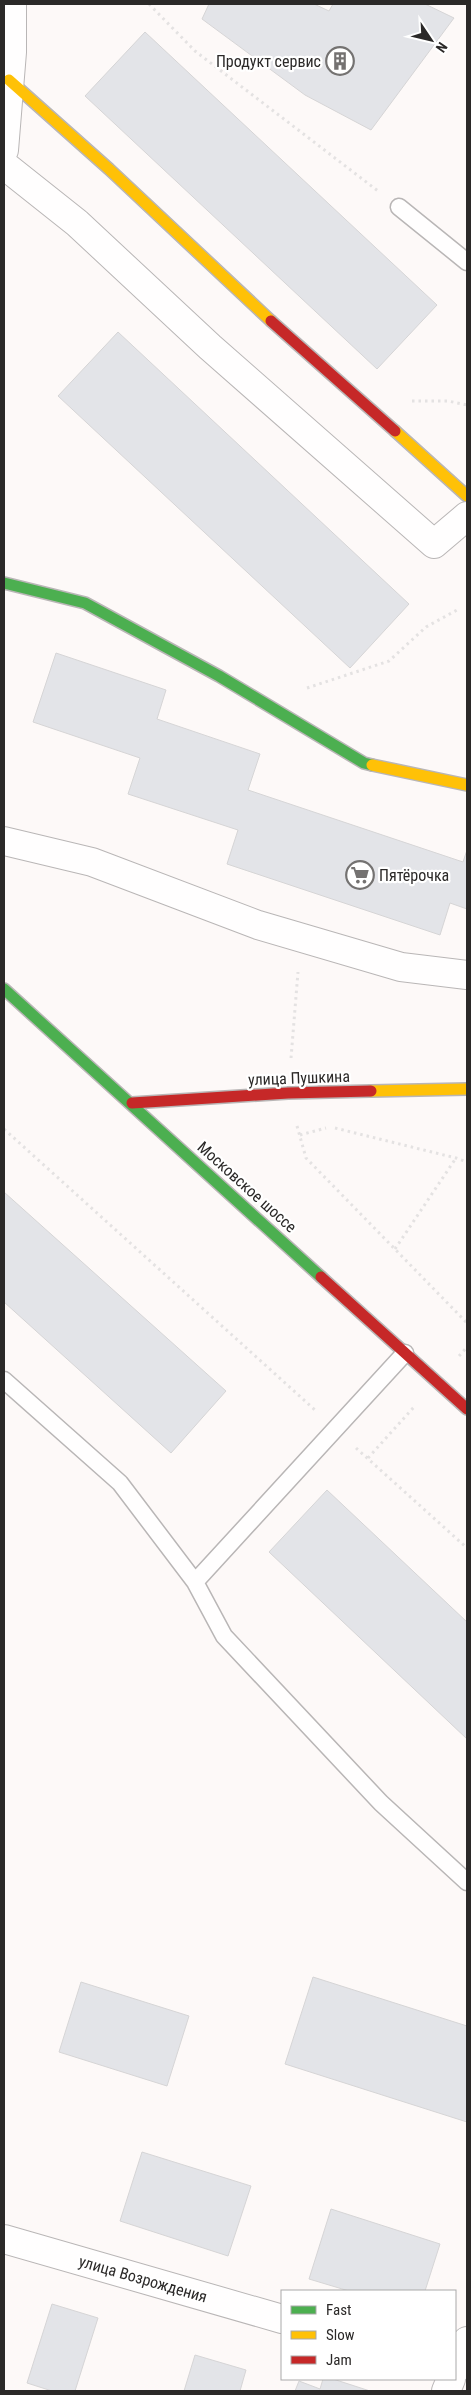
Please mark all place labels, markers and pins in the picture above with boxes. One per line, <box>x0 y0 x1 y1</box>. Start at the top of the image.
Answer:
building icon: Продукт сервис <box>325 46 355 76</box>
place label: Продукт сервис <box>216 52 321 71</box>
supermarket icon: Пятёрочка <box>345 860 375 890</box>
place label: Пятёрочка <box>379 866 449 885</box>

